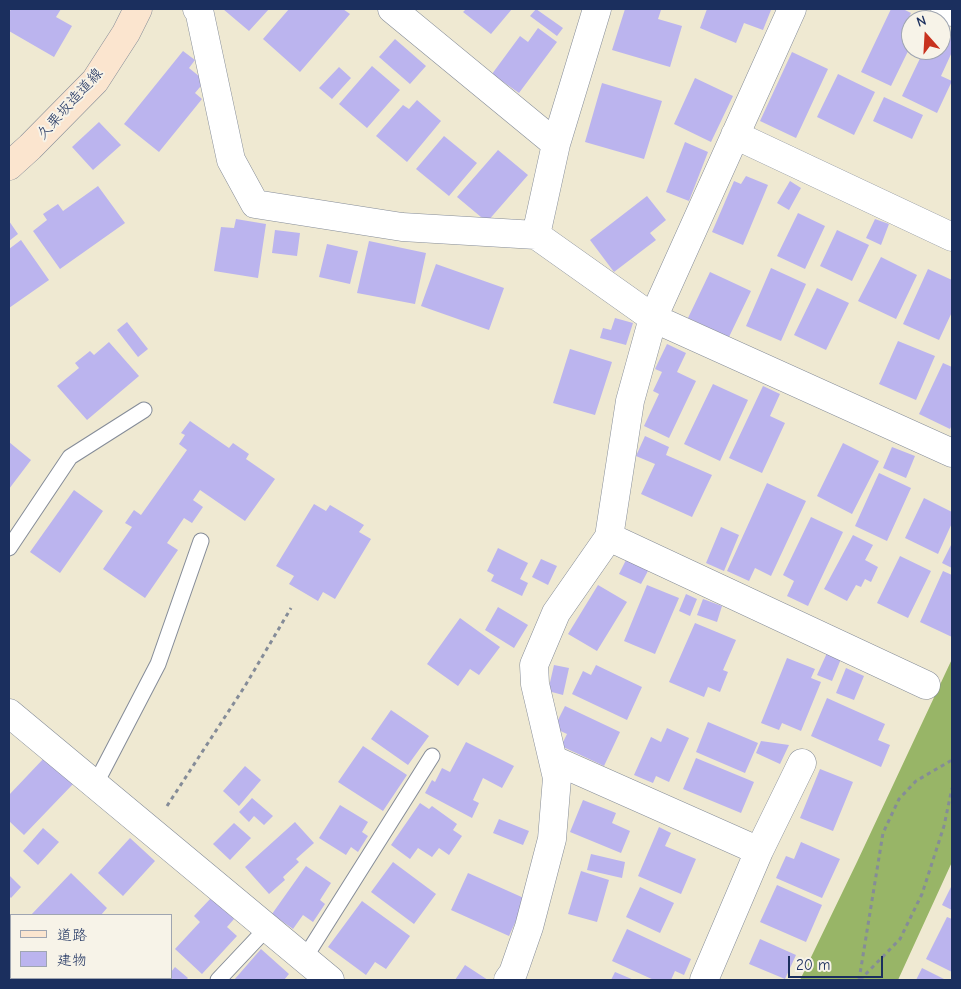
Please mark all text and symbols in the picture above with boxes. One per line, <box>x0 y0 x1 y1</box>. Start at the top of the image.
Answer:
north arrow <box>901 10 951 60</box>
text: N <box>914 12 928 31</box>
street label: 久栗坂造道線 <box>33 65 107 143</box>
legend <box>10 914 172 979</box>
text: 道路 <box>57 926 87 944</box>
scale bar <box>791 946 886 978</box>
text: 建物 <box>57 951 87 969</box>
text: 20 m <box>796 956 830 974</box>

